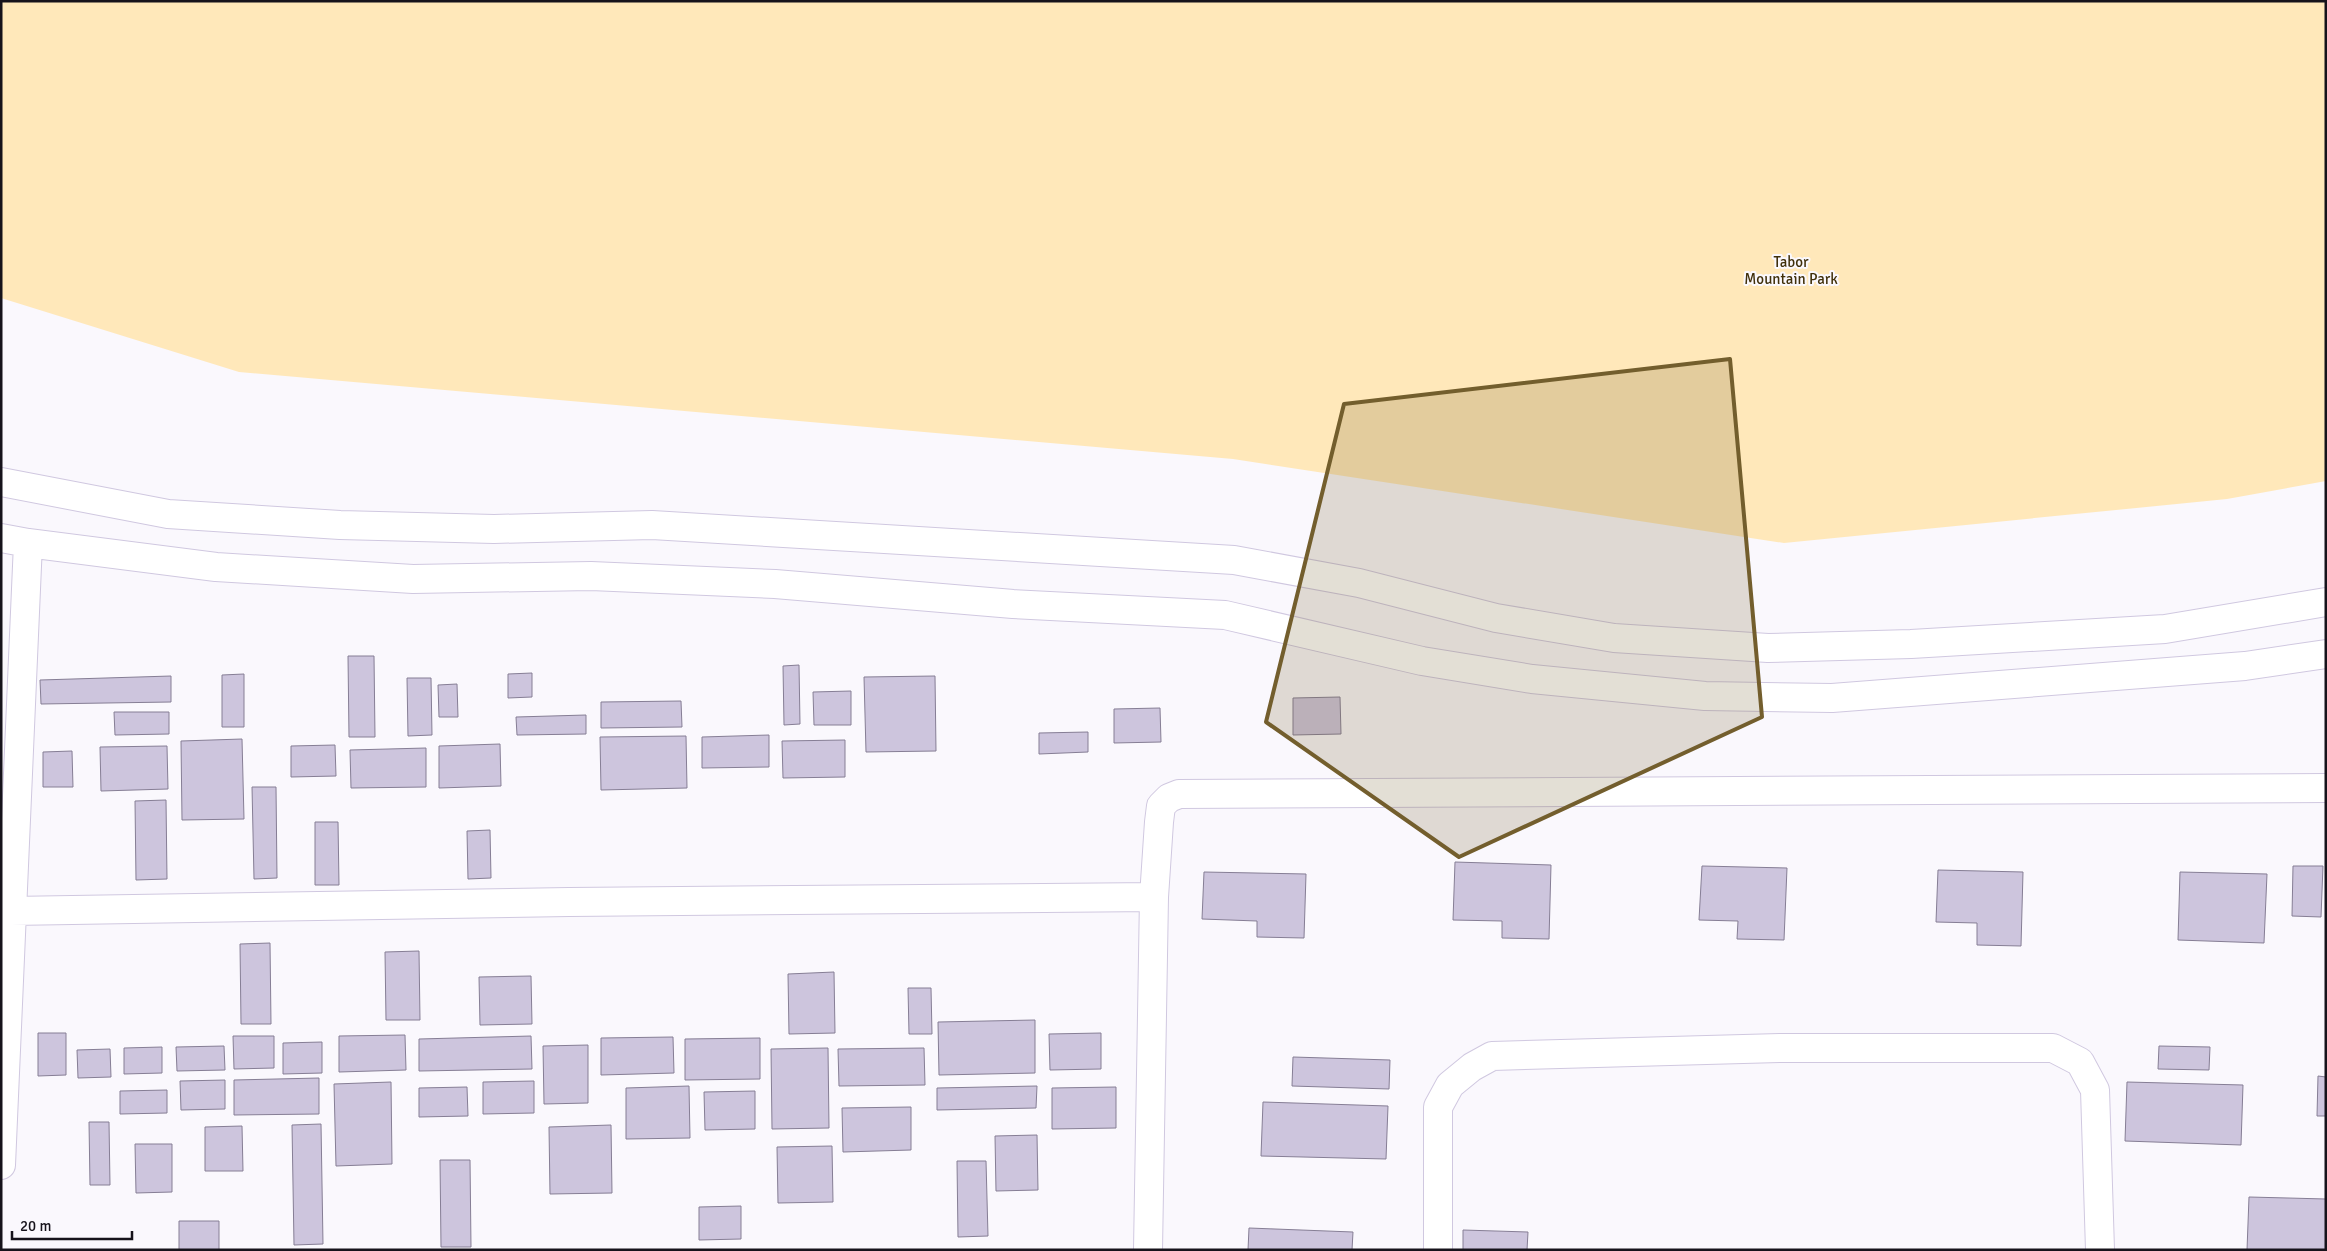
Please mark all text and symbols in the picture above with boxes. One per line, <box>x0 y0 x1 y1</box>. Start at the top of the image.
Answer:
park label: Tabor Mountain Park <box>1744 253 1838 288</box>
scale bar <box>12 1208 132 1240</box>
text: 20 m <box>20 1217 51 1235</box>

